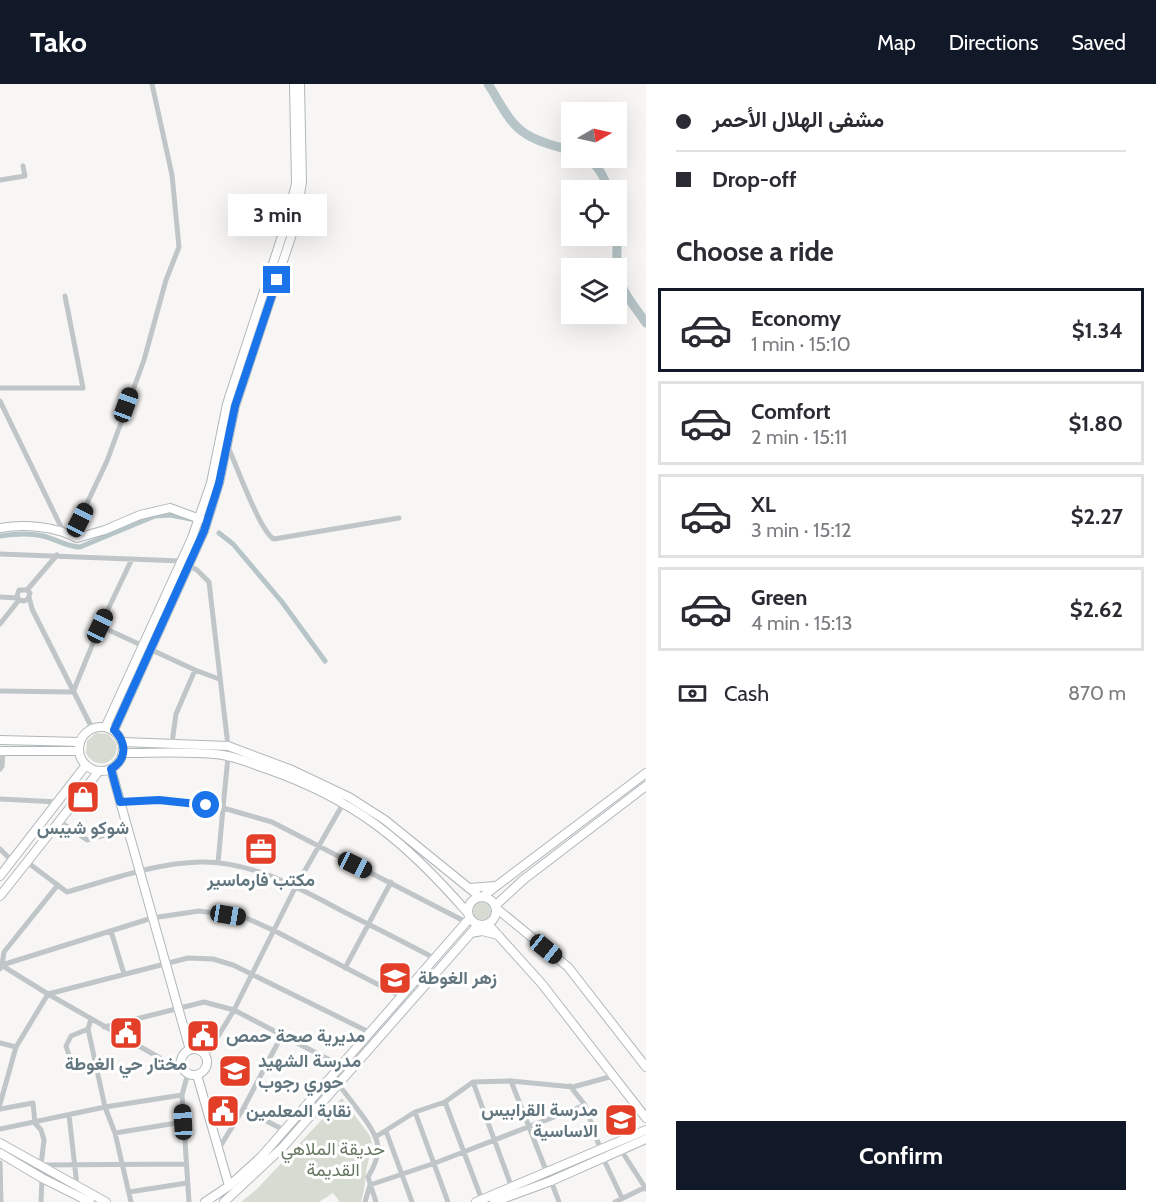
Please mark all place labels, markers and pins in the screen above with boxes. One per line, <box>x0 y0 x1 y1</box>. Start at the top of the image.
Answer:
shop icon: شوكو شيبس <box>65 779 101 815</box>
place label: شوكو شيبس <box>37 817 129 839</box>
office icon: مكتب فارماسير <box>243 831 279 867</box>
place label: مكتب فارماسير <box>206 869 315 891</box>
school or university icon: زهر الغوطة <box>377 960 413 996</box>
place label: زهر الغوطة <box>418 967 497 989</box>
public building icon: مختار حي الغوطة <box>108 1015 144 1051</box>
public building icon: مديرية صحة حمص <box>185 1018 221 1054</box>
place label: مديرية صحة حمص <box>226 1025 365 1047</box>
place label: مدرسة الشهيد حوري رجوب <box>258 1050 361 1097</box>
place label: مختار حي الغوطة <box>65 1053 188 1079</box>
school or university icon: مدرسة الشهيد حوري رجوب <box>217 1053 253 1089</box>
public building icon: نقابة المعلمين <box>205 1093 241 1129</box>
place label: مدرسة القرابيس الاساسية <box>481 1099 598 1142</box>
place label: نقابة المعلمين <box>246 1100 351 1122</box>
school or university icon: مدرسة القرابيس الاساسية <box>603 1102 639 1138</box>

